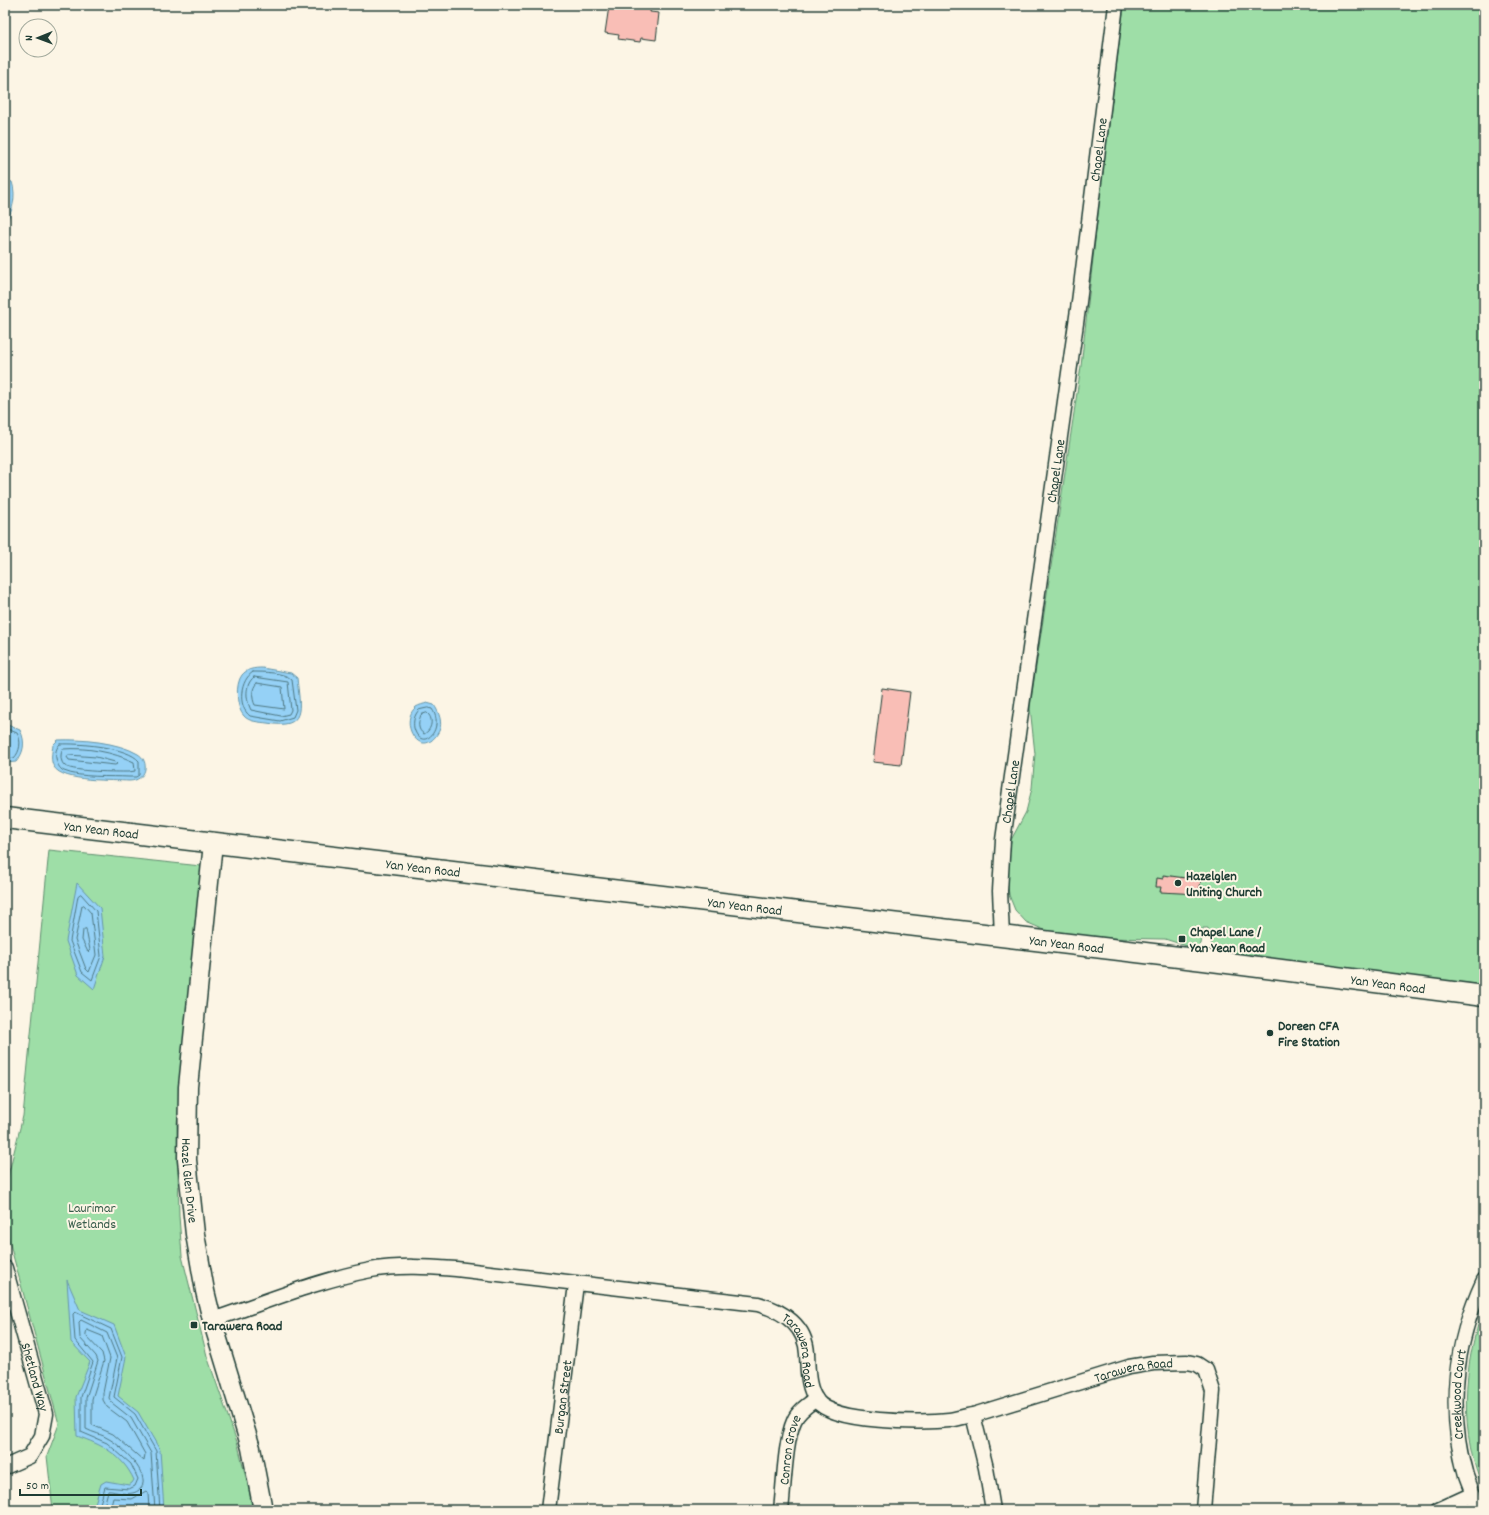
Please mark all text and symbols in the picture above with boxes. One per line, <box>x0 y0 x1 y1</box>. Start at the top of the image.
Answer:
north arrow <box>18 18 58 58</box>
text: N <box>22 35 38 41</box>
street label: Chapel Lane <box>1086 117 1114 183</box>
street label: Chapel Lane <box>1043 438 1072 504</box>
street label: Chapel Lane <box>997 759 1026 825</box>
street label: Yan Yean Road <box>63 817 140 846</box>
street label: Yan Yean Road <box>384 855 461 884</box>
place label: Hazelglen Uniting Church <box>1186 867 1262 903</box>
marker: Hazelglen Uniting Church <box>1173 878 1183 888</box>
street label: Yan Yean Road <box>706 893 783 922</box>
place label: Chapel Lane / Yan Yean Road <box>1189 923 1266 959</box>
street label: Yan Yean Road <box>1028 931 1105 960</box>
marker: Chapel Lane / Yan Yean Road <box>1177 934 1187 944</box>
street label: Yan Yean Road <box>1349 971 1426 1000</box>
place label: Doreen CFA Fire Station <box>1278 1017 1340 1053</box>
marker: Doreen CFA Fire Station <box>1265 1028 1275 1038</box>
street label: Hazel Glen Drive <box>175 1138 202 1224</box>
park label: Laurimar Wetlands <box>68 1199 117 1235</box>
street label: Tarawera Road <box>777 1309 818 1390</box>
place label: Tarawera Road <box>202 1317 283 1337</box>
marker: Tarawera Road <box>189 1320 199 1330</box>
street label: Shetland Way <box>14 1341 53 1414</box>
street label: Creekwood Court <box>1448 1348 1473 1441</box>
street label: Tarawera Road <box>1092 1354 1173 1389</box>
street label: Burgan Street <box>550 1359 578 1435</box>
street label: Conron Grove <box>775 1411 807 1486</box>
scale bar <box>20 1471 141 1497</box>
text: 50 m <box>26 1478 49 1495</box>

